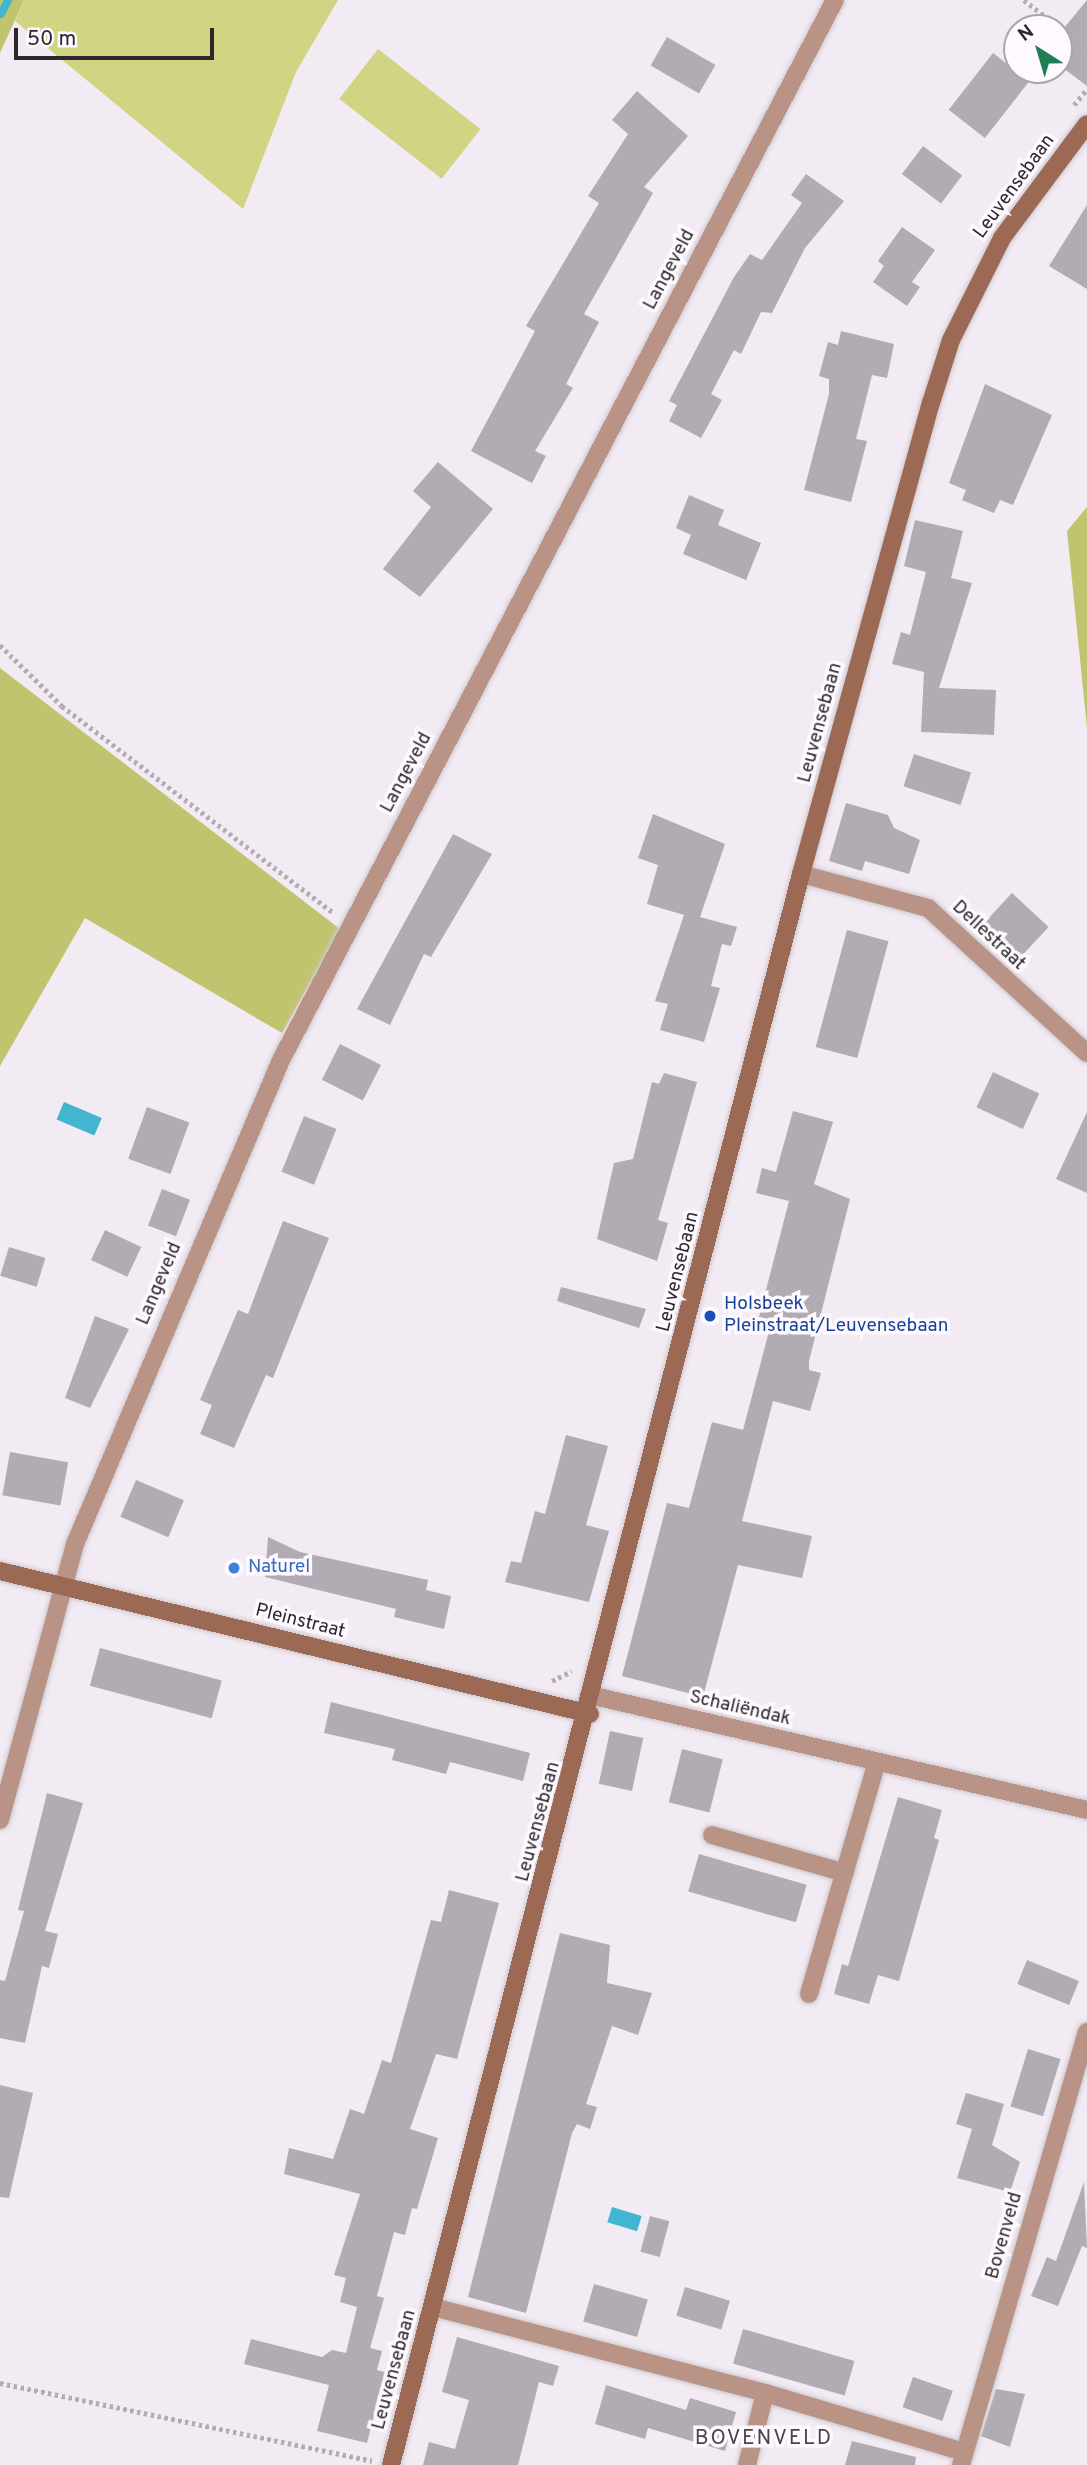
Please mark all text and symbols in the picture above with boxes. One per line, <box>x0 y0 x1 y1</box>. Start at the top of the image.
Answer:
scale bar <box>18 14 217 58</box>
north arrow <box>1003 14 1073 84</box>
text: N <box>1014 20 1039 48</box>
text: 50 m <box>27 26 76 53</box>
street label: Leuvensebaan <box>970 130 1060 244</box>
street label: Langeveld <box>639 226 701 314</box>
street label: Leuvensebaan <box>794 660 848 786</box>
street label: Langeveld <box>376 729 438 817</box>
street label: Dellestraat <box>947 896 1029 976</box>
street label: Leuvensebaan <box>653 1209 705 1335</box>
street label: Langeveld <box>132 1239 188 1329</box>
place label: Holsbeek Pleinstraat/Leuvensebaan <box>724 1294 948 1338</box>
marker: Holsbeek Pleinstraat/Leuvensebaan <box>702 1308 718 1324</box>
place label: Naturel <box>248 1557 310 1579</box>
marker: Naturel <box>226 1560 242 1576</box>
street label: Pleinstraat <box>253 1600 347 1644</box>
street label: Schaliëndak <box>687 1686 793 1732</box>
street label: Leuvensebaan <box>512 1759 566 1885</box>
street label: Bovenveld <box>982 2190 1028 2282</box>
street label: Leuvensebaan <box>368 2307 422 2433</box>
district label: BOVENVELD <box>696 2426 832 2452</box>

